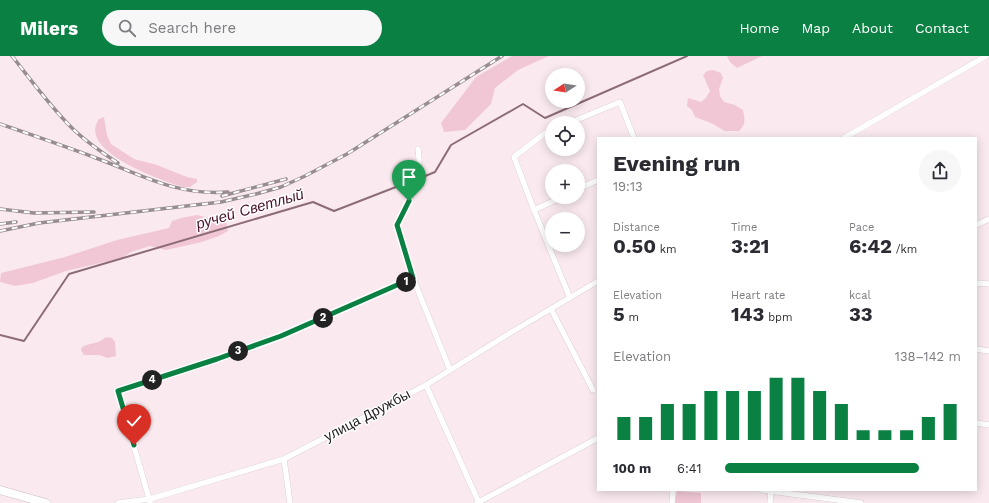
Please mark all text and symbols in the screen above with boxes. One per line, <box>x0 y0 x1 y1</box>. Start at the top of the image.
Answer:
search box <box>102 10 382 46</box>
text: Milers <box>20 17 78 40</box>
icon: search <box>116 17 138 39</box>
text: Search here <box>148 19 236 37</box>
text: Home <box>739 20 779 36</box>
text: Map <box>801 20 830 36</box>
text: About <box>852 20 893 36</box>
text: Contact <box>915 20 969 36</box>
north arrow <box>545 68 585 108</box>
map controls <box>545 68 585 252</box>
button: locate <box>545 116 585 156</box>
button: share <box>919 150 961 192</box>
text: Evening run <box>613 151 741 176</box>
pin <box>392 160 426 201</box>
button: + <box>545 164 585 204</box>
icon: arrive <box>398 166 420 188</box>
text: 19:13 <box>613 179 643 194</box>
water label: ручей Светлый <box>193 185 307 233</box>
button: − <box>545 212 585 252</box>
text: Distance <box>613 221 660 234</box>
text: Time <box>731 221 757 234</box>
text: Pace <box>849 221 874 234</box>
text: 0.50 <box>613 234 656 258</box>
text: 3:21 <box>731 234 769 258</box>
text: 6:42 <box>849 234 892 258</box>
text: km <box>656 243 677 256</box>
text: /km <box>892 243 917 256</box>
pin: 1 <box>396 272 416 292</box>
text: 1 <box>404 275 408 288</box>
text: Elevation <box>613 289 662 302</box>
text: Heart rate <box>731 289 785 302</box>
text: kcal <box>849 289 871 302</box>
text: 5 <box>613 302 625 326</box>
text: 143 <box>731 302 764 326</box>
text: 33 <box>849 302 873 326</box>
pin: 2 <box>313 308 333 328</box>
text: 2 <box>320 311 326 324</box>
text: m <box>625 311 639 324</box>
text: bpm <box>764 311 792 324</box>
pin: 3 <box>228 341 248 361</box>
text: 3 <box>235 344 241 357</box>
text: Elevation <box>613 349 671 364</box>
text: 138–142 m <box>895 349 961 364</box>
pin: 4 <box>142 370 162 390</box>
text: 4 <box>148 373 156 386</box>
street label: улица Дружбы <box>321 386 413 444</box>
pin <box>117 404 151 445</box>
icon: check <box>123 410 145 432</box>
text: 100 m <box>613 461 651 476</box>
text: 6:41 <box>677 461 702 476</box>

